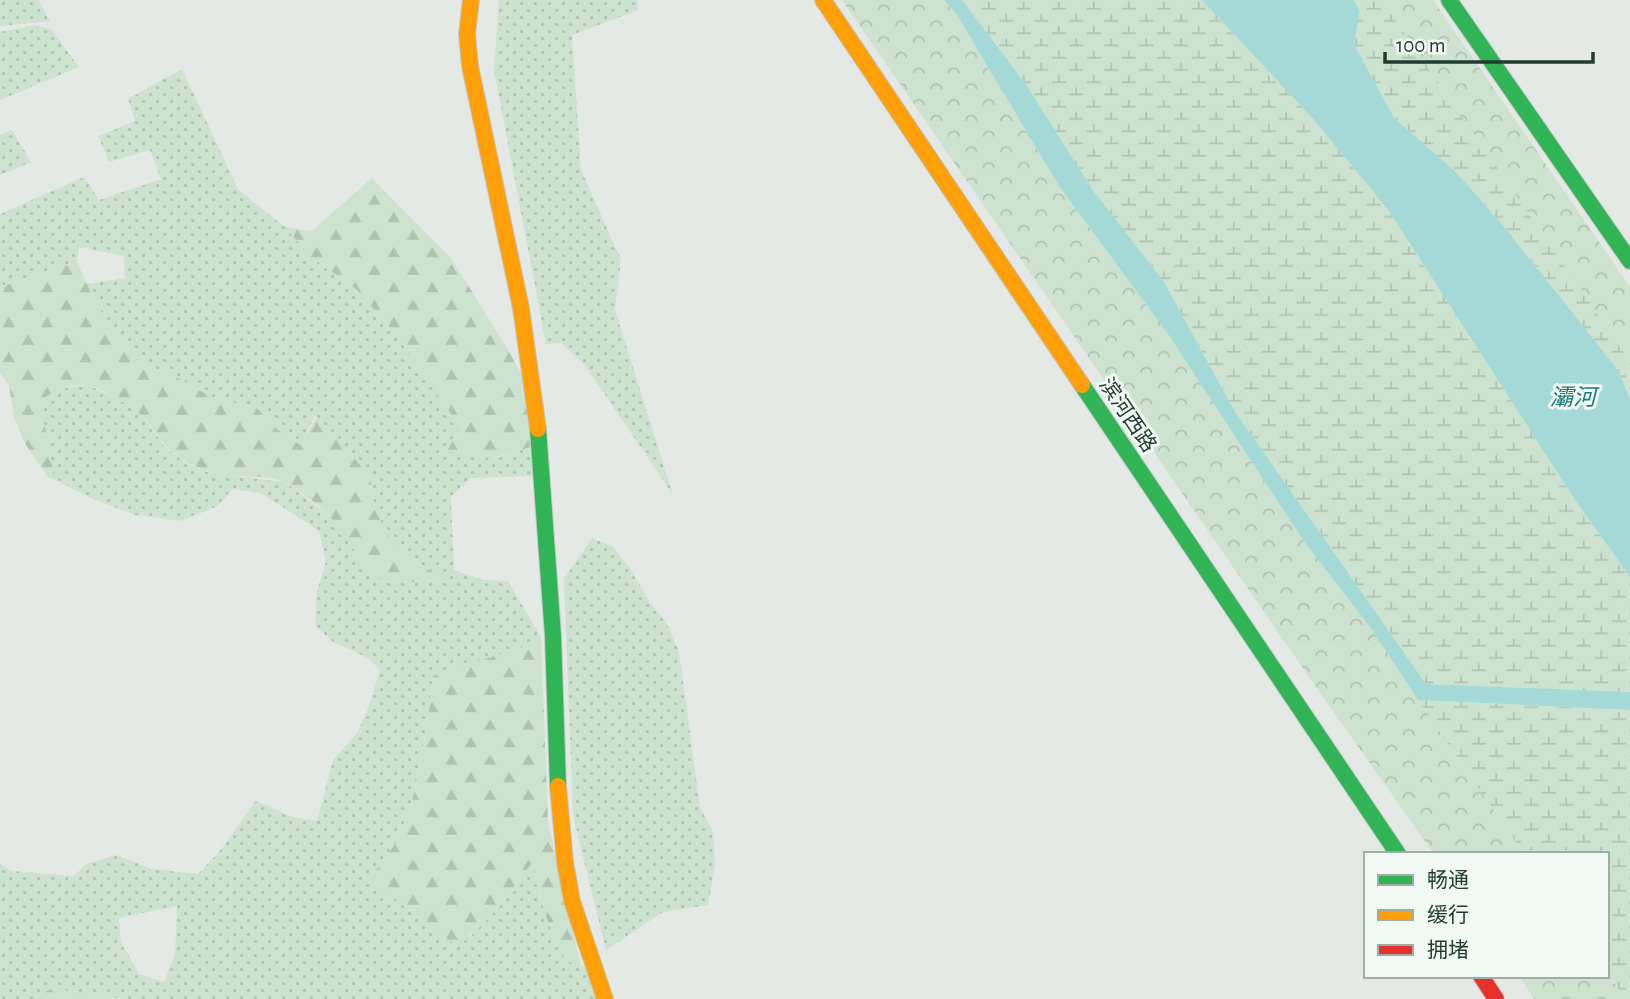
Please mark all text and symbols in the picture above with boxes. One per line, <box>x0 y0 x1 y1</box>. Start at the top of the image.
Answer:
scale bar <box>1385 21 1593 65</box>
text: 100 m <box>1396 35 1446 56</box>
street label: 滨河西路 <box>1095 374 1161 456</box>
water label: 灞河 <box>1550 386 1600 410</box>
legend <box>1364 852 1609 978</box>
text: 畅通 <box>1427 869 1469 891</box>
text: 缓行 <box>1427 904 1469 926</box>
text: 拥堵 <box>1427 939 1469 961</box>

